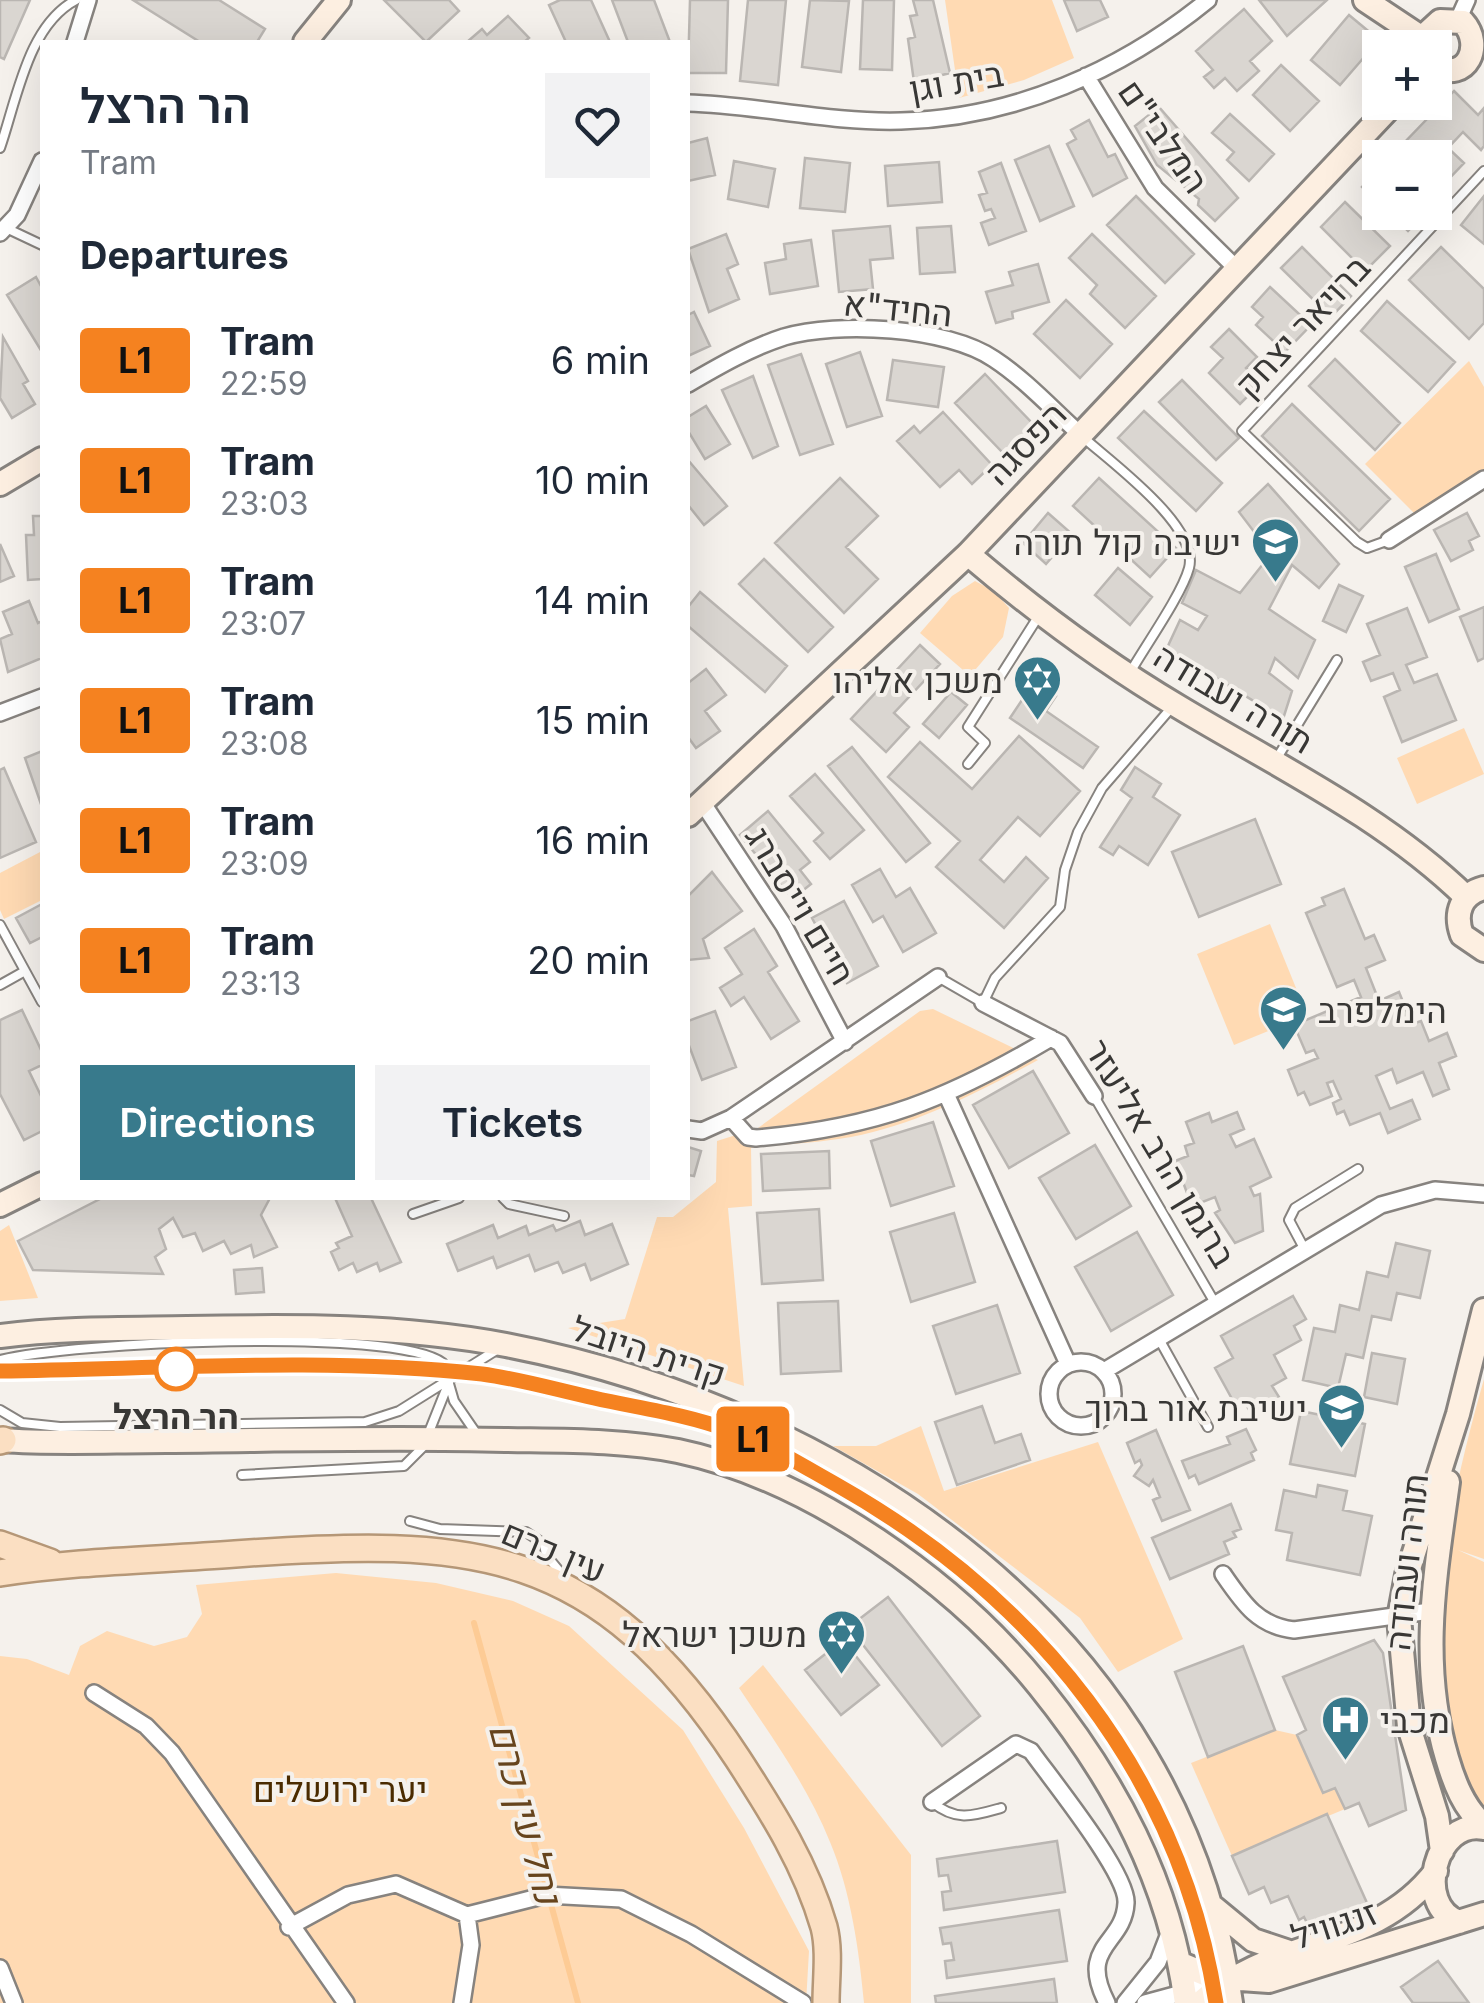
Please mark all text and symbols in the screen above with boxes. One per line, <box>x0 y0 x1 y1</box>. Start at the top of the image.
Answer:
map controls <box>1362 30 1452 230</box>
button: + <box>1362 30 1452 120</box>
street label: בית וגן <box>906 52 1006 110</box>
street label: המלבי"ם <box>1110 71 1218 201</box>
button: heart <box>545 73 650 178</box>
text: הר הרצל <box>80 76 251 135</box>
button: − <box>1362 140 1452 230</box>
text: Tram <box>80 143 157 182</box>
text: Departures <box>80 232 289 278</box>
street label: ברויאר יצחק <box>1226 246 1378 406</box>
street label: החיד"א <box>841 281 955 335</box>
text: Tram <box>220 318 315 364</box>
text: 6 min <box>551 337 650 383</box>
text: L1 <box>118 339 152 381</box>
text: 22:59 <box>220 364 308 403</box>
street label: הפסגה <box>976 393 1074 493</box>
text: Tram <box>220 438 315 484</box>
text: 10 min <box>535 457 650 503</box>
text: L1 <box>118 459 152 501</box>
text: 23:03 <box>220 484 308 523</box>
school or university icon: ישיבה קול תורה <box>1250 516 1302 584</box>
place label: ישיבה קול תורה <box>1013 521 1241 563</box>
text: Tram <box>220 558 315 604</box>
text: 14 min <box>534 577 650 623</box>
text: L1 <box>118 579 152 621</box>
text: 23:07 <box>220 604 306 643</box>
street label: תורה ועבודה <box>1147 634 1321 762</box>
synagogue icon: משכן אליהו <box>1012 654 1064 722</box>
place label: משכן אליהו <box>832 659 1003 701</box>
text: Tram <box>220 678 315 724</box>
text: 15 min <box>536 697 650 743</box>
text: L1 <box>118 699 152 741</box>
text: 23:08 <box>220 724 308 763</box>
text: Tram <box>220 798 315 844</box>
text: 16 min <box>535 817 650 863</box>
street label: חיים וייסברג <box>737 818 865 992</box>
text: L1 <box>118 819 152 861</box>
text: 23:09 <box>220 844 309 883</box>
text: Tram <box>220 918 315 964</box>
text: 20 min <box>527 937 650 983</box>
text: L1 <box>118 939 152 981</box>
text: 23:13 <box>220 964 301 1003</box>
school or university icon: הימלפרב <box>1257 984 1309 1052</box>
place label: הימלפרב <box>1318 989 1447 1031</box>
street label: ברגמן הרב אליעזר <box>1077 1032 1245 1274</box>
button: Directions <box>80 1065 355 1180</box>
button: Tickets <box>375 1065 650 1180</box>
street label: קרית היובל <box>567 1306 731 1396</box>
marker: הר הרצל <box>155 1348 197 1390</box>
school or university icon: ישיבת אור ברוך <box>1316 1382 1368 1450</box>
place label: ישיבת אור ברוך <box>1085 1387 1307 1429</box>
place label: הר הרצל <box>113 1395 239 1437</box>
line badge: L1 <box>708 1406 798 1472</box>
text: L1 <box>736 1418 770 1460</box>
street label: תורה ועבודה <box>1376 1471 1436 1653</box>
street label: עין כרם <box>496 1510 612 1592</box>
synagogue icon: משכן ישראל <box>816 1608 868 1676</box>
place label: משכן ישראל <box>622 1613 807 1655</box>
hospital icon: מכבי <box>1319 1694 1371 1762</box>
place label: מכבי <box>1380 1699 1450 1741</box>
water label: נחל עין כרם <box>480 1718 573 1911</box>
park label: יער ירושלים <box>253 1768 427 1810</box>
street label: זנגוויל <box>1286 1890 1382 1958</box>

